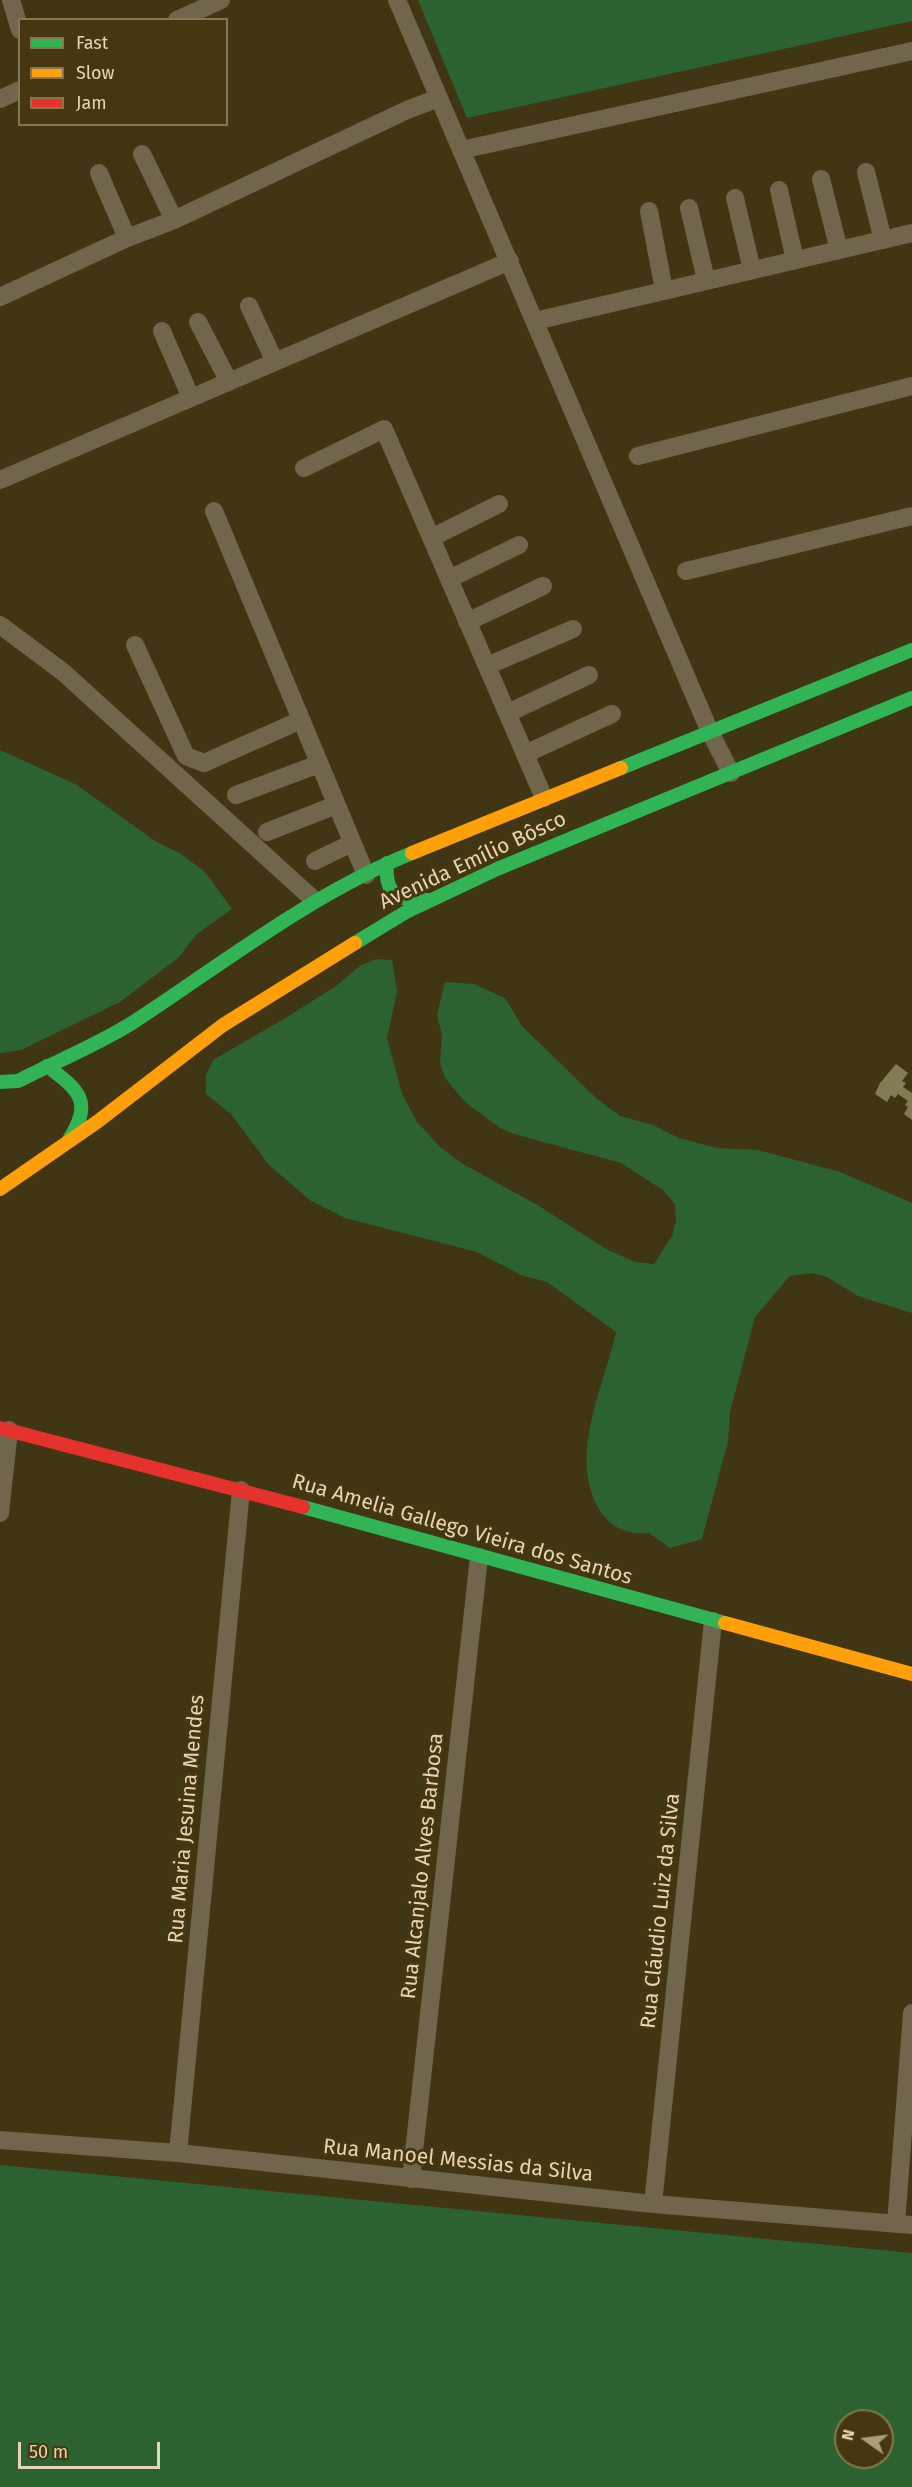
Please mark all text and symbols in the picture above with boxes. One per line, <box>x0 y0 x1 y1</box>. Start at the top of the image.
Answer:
legend <box>18 18 228 126</box>
text: Fast <box>76 32 108 54</box>
text: Slow <box>76 62 114 84</box>
text: Jam <box>76 92 107 114</box>
street label: Avenida Emílio Bôsco <box>376 807 570 915</box>
street label: Rua Amelia Gallego Vieira dos Santos <box>289 1469 635 1591</box>
street label: Rua Maria Jesuina Mendes <box>164 1694 210 1944</box>
street label: Rua Alcanjalo Alves Barbosa <box>396 1732 450 2000</box>
street label: Rua Cláudio Luiz da Silva <box>636 1792 686 2030</box>
street label: Rua Manoel Messias da Silva <box>322 2134 594 2188</box>
north arrow <box>834 2409 894 2469</box>
text: N <box>837 2428 858 2442</box>
scale bar <box>21 2430 164 2468</box>
text: 50 m <box>29 2441 68 2463</box>

